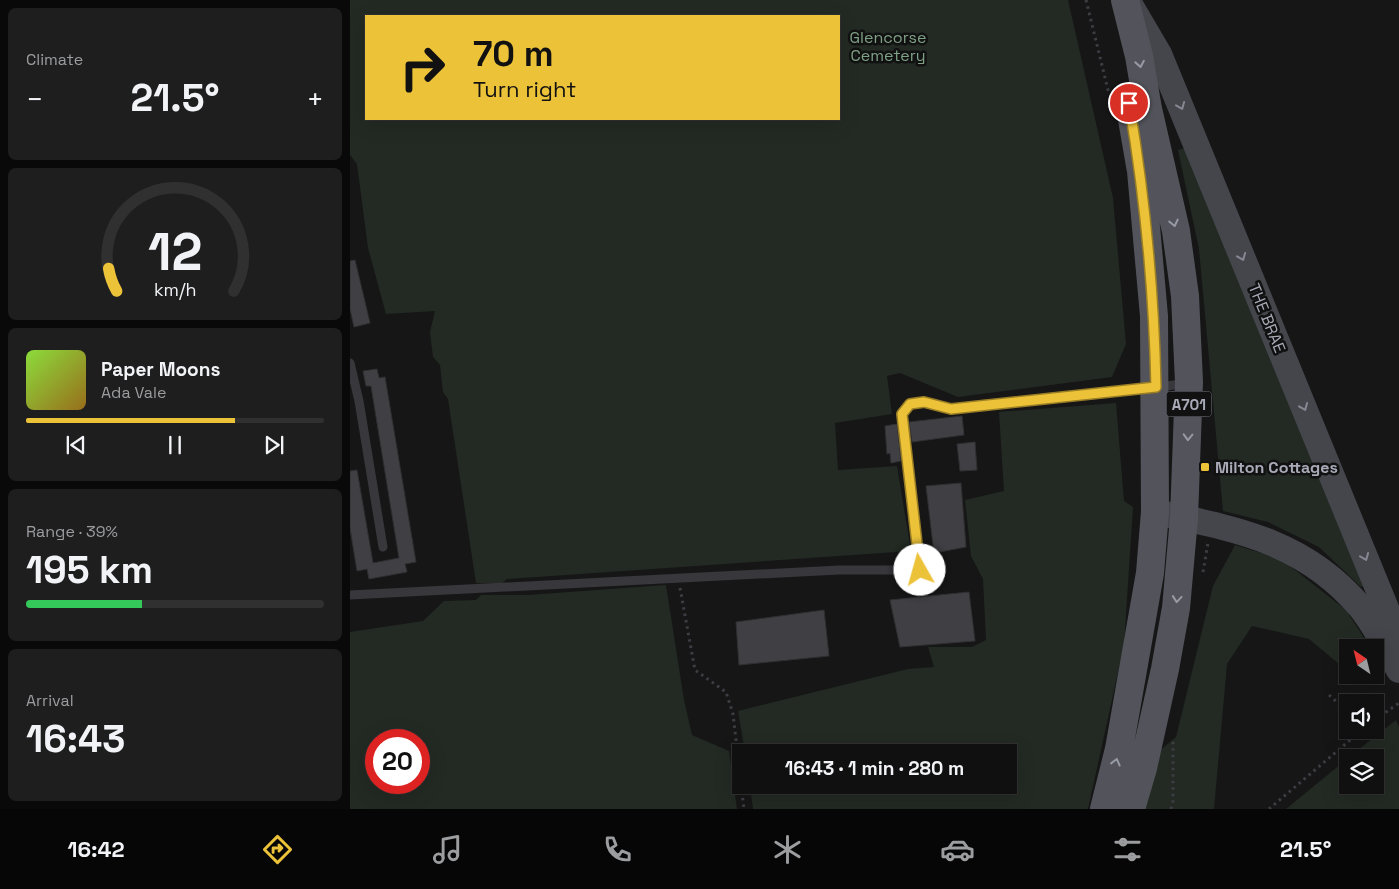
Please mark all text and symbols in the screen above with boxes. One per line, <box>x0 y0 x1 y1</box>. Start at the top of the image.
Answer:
park label: Glencorse Cemetery <box>850 27 927 66</box>
text: 70 m <box>473 32 554 76</box>
icon: right <box>390 35 455 100</box>
text: Climate <box>26 49 83 70</box>
one-way arrow <box>1135 60 1145 69</box>
text: 21.5° <box>131 74 219 122</box>
text: Turn right <box>473 75 576 103</box>
text: − <box>26 81 43 117</box>
text: + <box>307 81 324 117</box>
pin <box>1108 82 1150 124</box>
icon: arrive <box>1115 89 1143 117</box>
one-way arrow <box>1174 101 1185 110</box>
text: 12 <box>148 219 202 285</box>
one-way arrow <box>1168 219 1179 228</box>
one-way arrow <box>1236 252 1246 260</box>
text: km/h <box>154 278 196 301</box>
street label: THE BRAE <box>1244 280 1290 356</box>
text: Paper Moons <box>101 357 220 382</box>
text: Ada Vale <box>101 382 166 403</box>
road number: A701 <box>1166 392 1212 416</box>
one-way arrow <box>1297 402 1308 411</box>
icon: previous <box>62 431 90 459</box>
icon: pause <box>161 431 189 459</box>
icon: next <box>260 431 288 459</box>
one-way arrow <box>1182 433 1193 441</box>
place label: Milton Cottages <box>1215 457 1338 478</box>
marker: Milton Cottages <box>1199 461 1211 473</box>
text: Range · 39% <box>26 521 118 542</box>
position arrow <box>893 543 945 595</box>
text: 195 km <box>26 546 153 594</box>
one-way arrow <box>1359 552 1369 561</box>
one-way arrow <box>1172 596 1183 604</box>
north arrow <box>1339 639 1384 684</box>
map controls <box>1339 639 1384 794</box>
text: Arrival <box>26 690 74 711</box>
button: sound <box>1339 694 1384 739</box>
text: 16:43 <box>26 715 125 763</box>
speed limit sign: 20 <box>365 729 430 794</box>
button: layers <box>1339 749 1384 794</box>
text: 16:43 · 1 min · 280 m <box>785 756 964 781</box>
one-way arrow <box>1110 757 1121 766</box>
icon: directions <box>260 832 295 867</box>
icon: music <box>430 832 465 867</box>
icon: phone <box>600 832 635 867</box>
icon: climate <box>770 832 805 867</box>
icon: car <box>940 832 975 867</box>
icon: filters <box>1110 832 1145 867</box>
text: 16:42 <box>68 835 125 863</box>
text: 21.5° <box>1280 835 1331 863</box>

